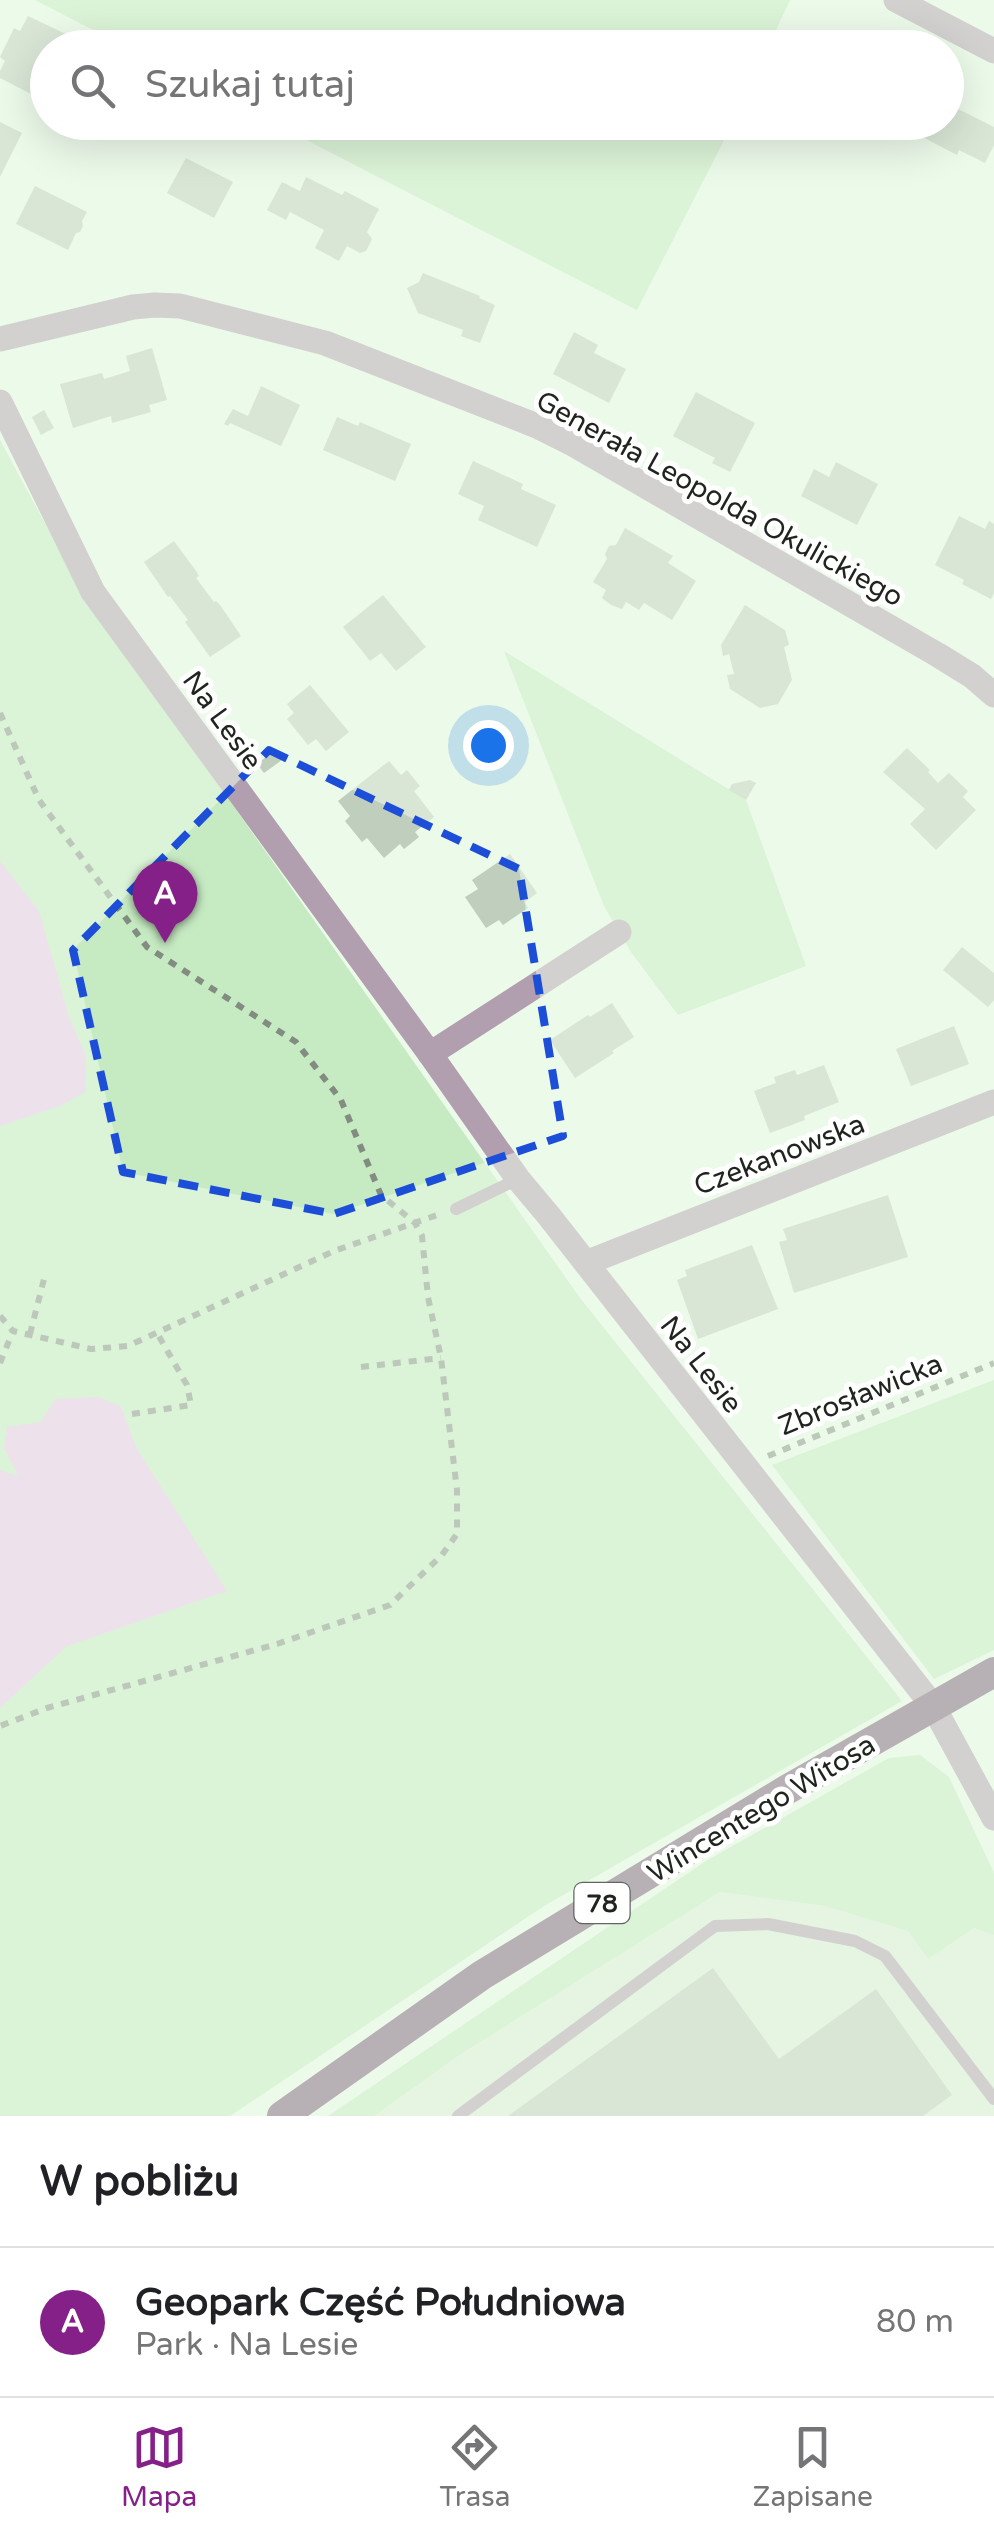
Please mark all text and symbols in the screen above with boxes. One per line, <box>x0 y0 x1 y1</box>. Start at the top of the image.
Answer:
search box <box>30 30 964 140</box>
icon: search <box>65 58 120 113</box>
text: Szukaj tutaj <box>145 62 355 108</box>
street label: Generała Leopolda Okulickiego <box>530 384 909 614</box>
street label: Na Lesie <box>175 665 269 777</box>
your location <box>463 720 514 771</box>
pin: A <box>132 860 198 943</box>
street label: Czekanowska <box>689 1107 870 1203</box>
street label: Na Lesie <box>653 1309 750 1420</box>
street label: Zbrosławicka <box>773 1347 947 1443</box>
street label: Wincentego Witosa <box>642 1727 881 1890</box>
road number: 78 <box>574 1883 630 1923</box>
text: W pobliżu <box>40 2156 239 2207</box>
text: Geopark Część Południowa <box>135 2280 626 2326</box>
text: A <box>61 2303 84 2341</box>
text: 80 m <box>876 2303 954 2341</box>
text: Park · Na Lesie <box>135 2326 358 2364</box>
tab: Mapa <box>121 2420 197 2514</box>
tab: Trasa <box>439 2420 510 2514</box>
tab: Zapisane <box>753 2420 873 2514</box>

